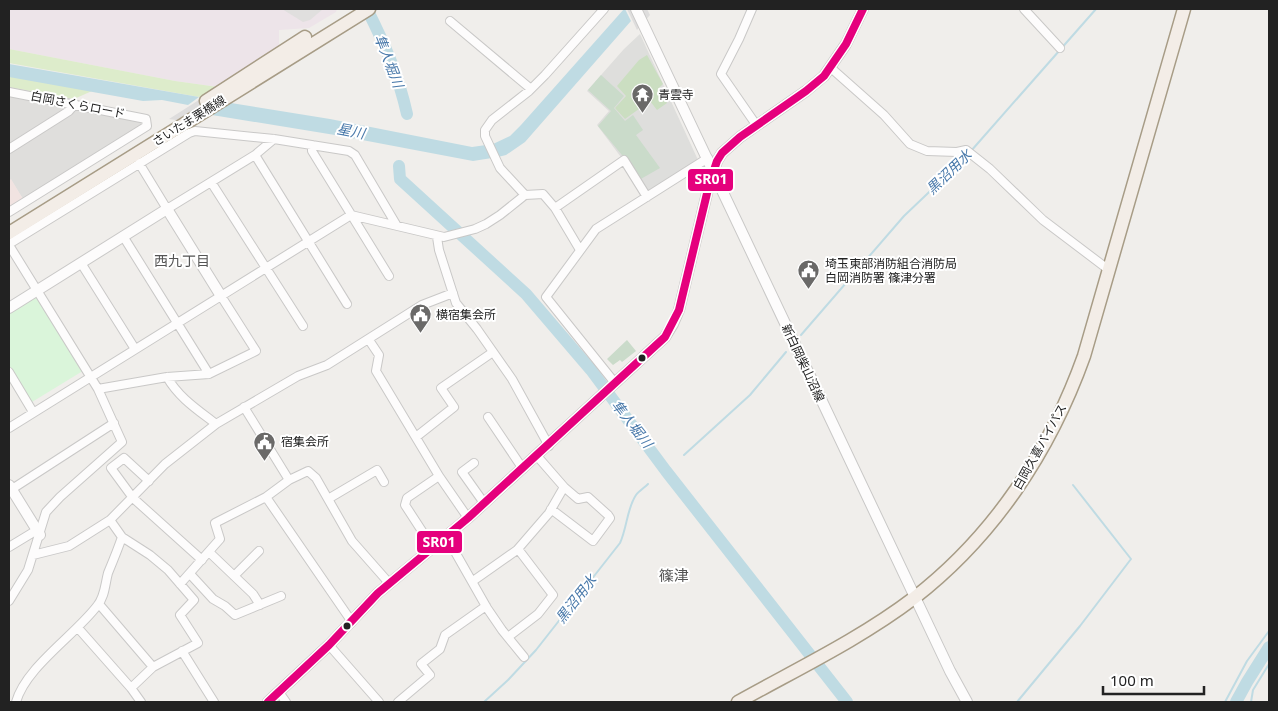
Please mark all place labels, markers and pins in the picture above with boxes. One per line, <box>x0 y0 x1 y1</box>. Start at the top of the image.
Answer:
temple icon: 青雲寺 <box>630 83 654 114</box>
place label: 青雲寺 <box>658 86 694 103</box>
place label: 埼玉東部消防組合消防局 白岡消防署 篠津分署 <box>825 255 957 286</box>
public building icon: 埼玉東部消防組合消防局 白岡消防署 篠津分署 <box>797 259 821 290</box>
public building icon: 横宿集会所 <box>408 303 432 334</box>
place label: 横宿集会所 <box>436 306 496 323</box>
unlabelled marker <box>637 353 647 363</box>
public building icon: 宿集会所 <box>253 430 277 461</box>
place label: 宿集会所 <box>281 433 329 450</box>
unlabelled marker <box>342 621 352 631</box>

